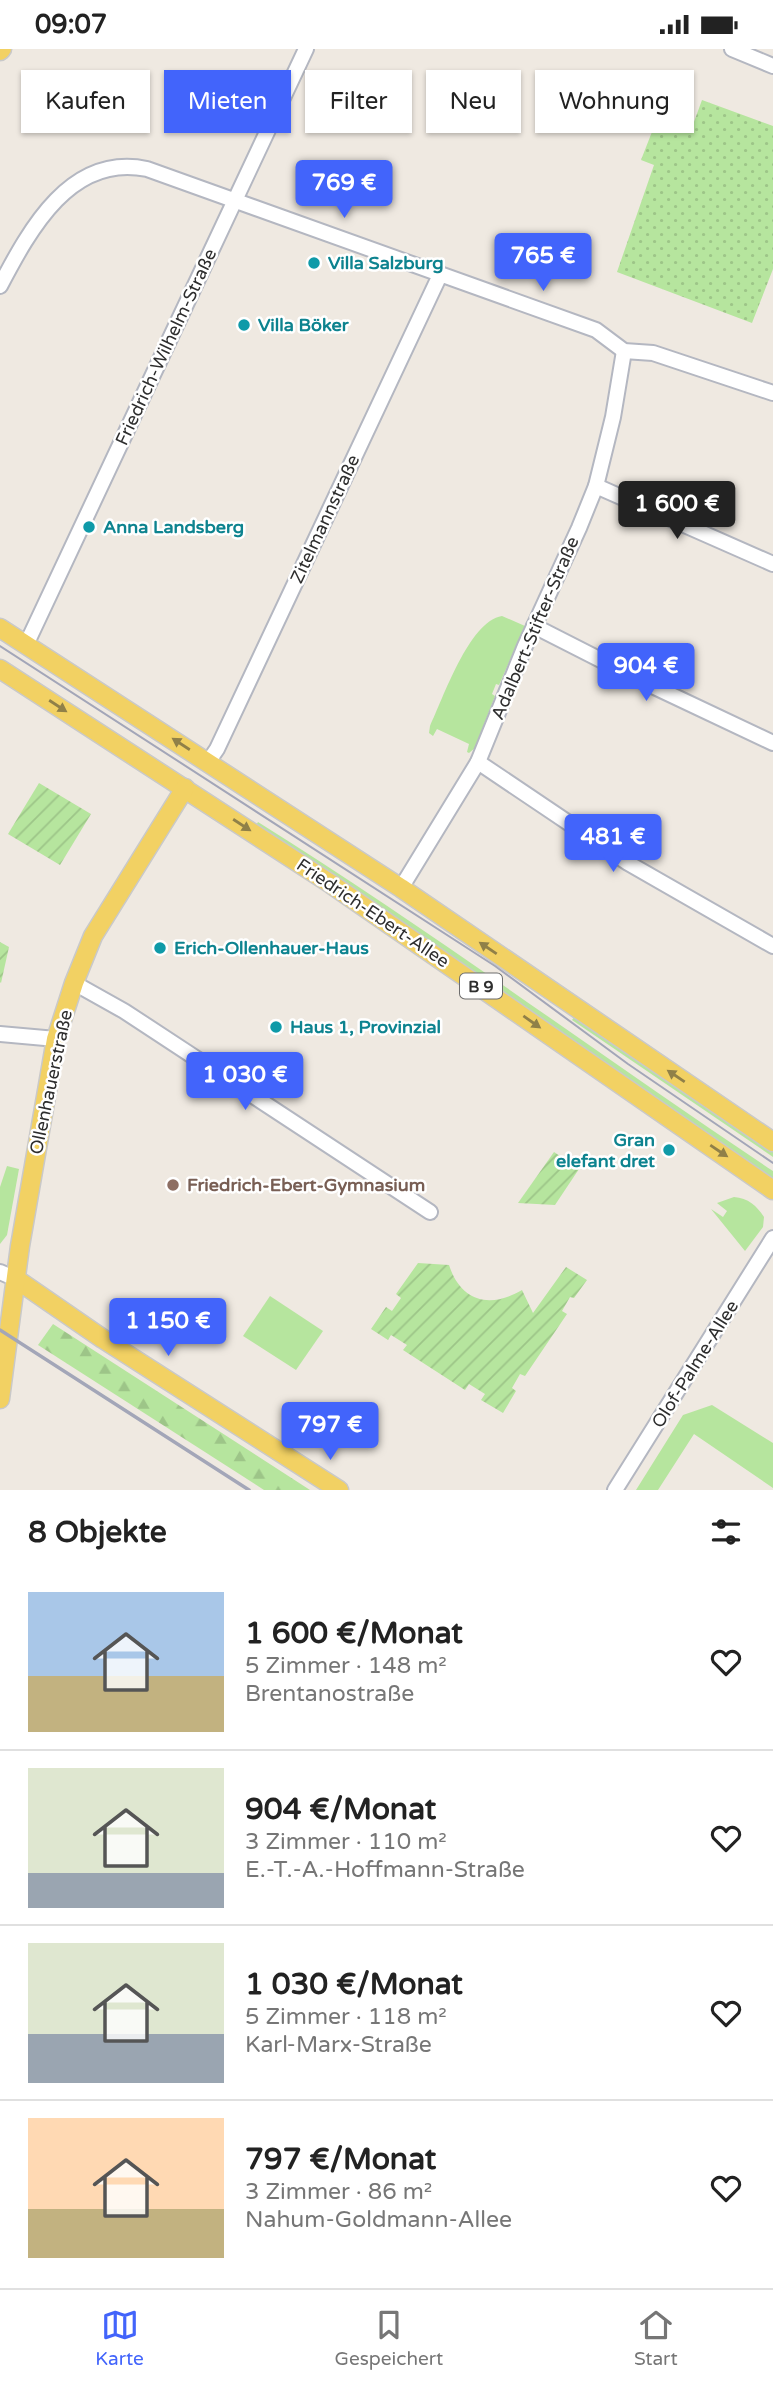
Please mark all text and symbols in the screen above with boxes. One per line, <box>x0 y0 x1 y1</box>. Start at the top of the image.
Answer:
text: 09:07 <box>35 9 107 40</box>
chip: Kaufen <box>21 70 150 133</box>
chip: Mieten <box>164 70 291 133</box>
chip: Filter <box>305 70 412 133</box>
chip: Neu <box>426 70 521 133</box>
chip: Wohnung <box>535 70 694 133</box>
pin: 769 € <box>295 160 393 220</box>
text: 769 € <box>312 169 377 197</box>
pin: 765 € <box>494 233 592 293</box>
text: 765 € <box>511 242 576 270</box>
street label: Friedrich-Wilhelm-Straße <box>111 245 221 449</box>
place label: Villa Salzburg <box>328 252 444 274</box>
marker: Villa Salzburg <box>306 255 322 271</box>
place label: Villa Böker <box>258 314 350 336</box>
marker: Villa Böker <box>236 317 252 333</box>
street label: Zitelmannstraße <box>286 451 364 587</box>
pin: 1 600 € <box>612 482 742 541</box>
text: 1 600 € <box>634 490 720 518</box>
place label: Anna Landsberg <box>103 516 244 538</box>
marker: Anna Landsberg <box>81 519 97 535</box>
street label: Adalbert-Stifter-Straße <box>486 533 584 723</box>
pin: 904 € <box>597 643 695 703</box>
text: 904 € <box>614 652 679 680</box>
one-way arrow <box>48 699 68 712</box>
one-way arrow <box>171 738 190 751</box>
pin: 481 € <box>564 815 662 874</box>
one-way arrow <box>233 818 251 832</box>
text: 481 € <box>581 823 646 851</box>
street label: Friedrich-Ebert-Allee <box>293 854 453 972</box>
place label: Erich-Ollenhauer-Haus <box>174 937 369 959</box>
marker: Erich-Ollenhauer-Haus <box>152 940 168 956</box>
one-way arrow <box>479 941 497 955</box>
road number: B 9 <box>460 974 502 999</box>
street label: Ollenhauerstraße <box>25 1008 77 1156</box>
one-way arrow <box>523 1015 541 1029</box>
place label: Haus 1, Provinzial <box>290 1016 441 1038</box>
marker: Haus 1, Provinzial <box>268 1019 284 1035</box>
pin: 1 030 € <box>180 1053 310 1112</box>
text: 1 030 € <box>202 1061 288 1089</box>
one-way arrow <box>667 1069 685 1083</box>
place label: Gran elefant dret <box>556 1129 655 1172</box>
marker: Gran elefant dret <box>661 1142 677 1158</box>
one-way arrow <box>710 1144 728 1158</box>
place label: Friedrich-Ebert-Gymnasium <box>187 1174 425 1196</box>
marker: Friedrich-Ebert-Gymnasium <box>165 1177 181 1193</box>
street label: Olof-Palme-Allee <box>647 1296 743 1432</box>
pin: 1 150 € <box>103 1299 233 1358</box>
text: 1 150 € <box>125 1307 211 1335</box>
pin: 797 € <box>281 1403 379 1462</box>
text: 797 € <box>298 1411 363 1439</box>
icon: filters <box>707 1513 745 1551</box>
text: 8 Objekte <box>28 1514 167 1551</box>
text: 1 600 €/Monat <box>245 1615 463 1652</box>
icon: home <box>84 1620 168 1704</box>
icon: heart <box>707 1643 745 1681</box>
text: 5 Zimmer · 148 m² <box>245 1652 447 1680</box>
text: Brentanostraße <box>245 1680 414 1708</box>
text: 904 €/Monat <box>245 1791 436 1828</box>
icon: home <box>84 1796 168 1880</box>
icon: heart <box>707 1819 745 1857</box>
text: 3 Zimmer · 110 m² <box>245 1828 447 1856</box>
text: E.-T.-A.-Hoffmann-Straße <box>245 1856 525 1884</box>
text: 1 030 €/Monat <box>245 1966 463 2003</box>
icon: home <box>84 1971 168 2055</box>
icon: heart <box>707 1994 745 2032</box>
text: 5 Zimmer · 118 m² <box>245 2003 447 2031</box>
text: Karl-Marx-Straße <box>245 2031 432 2059</box>
text: 797 €/Monat <box>245 2141 436 2178</box>
icon: home <box>84 2146 168 2230</box>
icon: heart <box>707 2169 745 2207</box>
text: 3 Zimmer · 86 m² <box>245 2178 432 2206</box>
text: Nahum-Goldmann-Allee <box>245 2206 512 2234</box>
tab: Karte <box>95 2306 144 2370</box>
tab: Gespeichert <box>335 2306 443 2370</box>
tab: Start <box>634 2306 678 2370</box>

